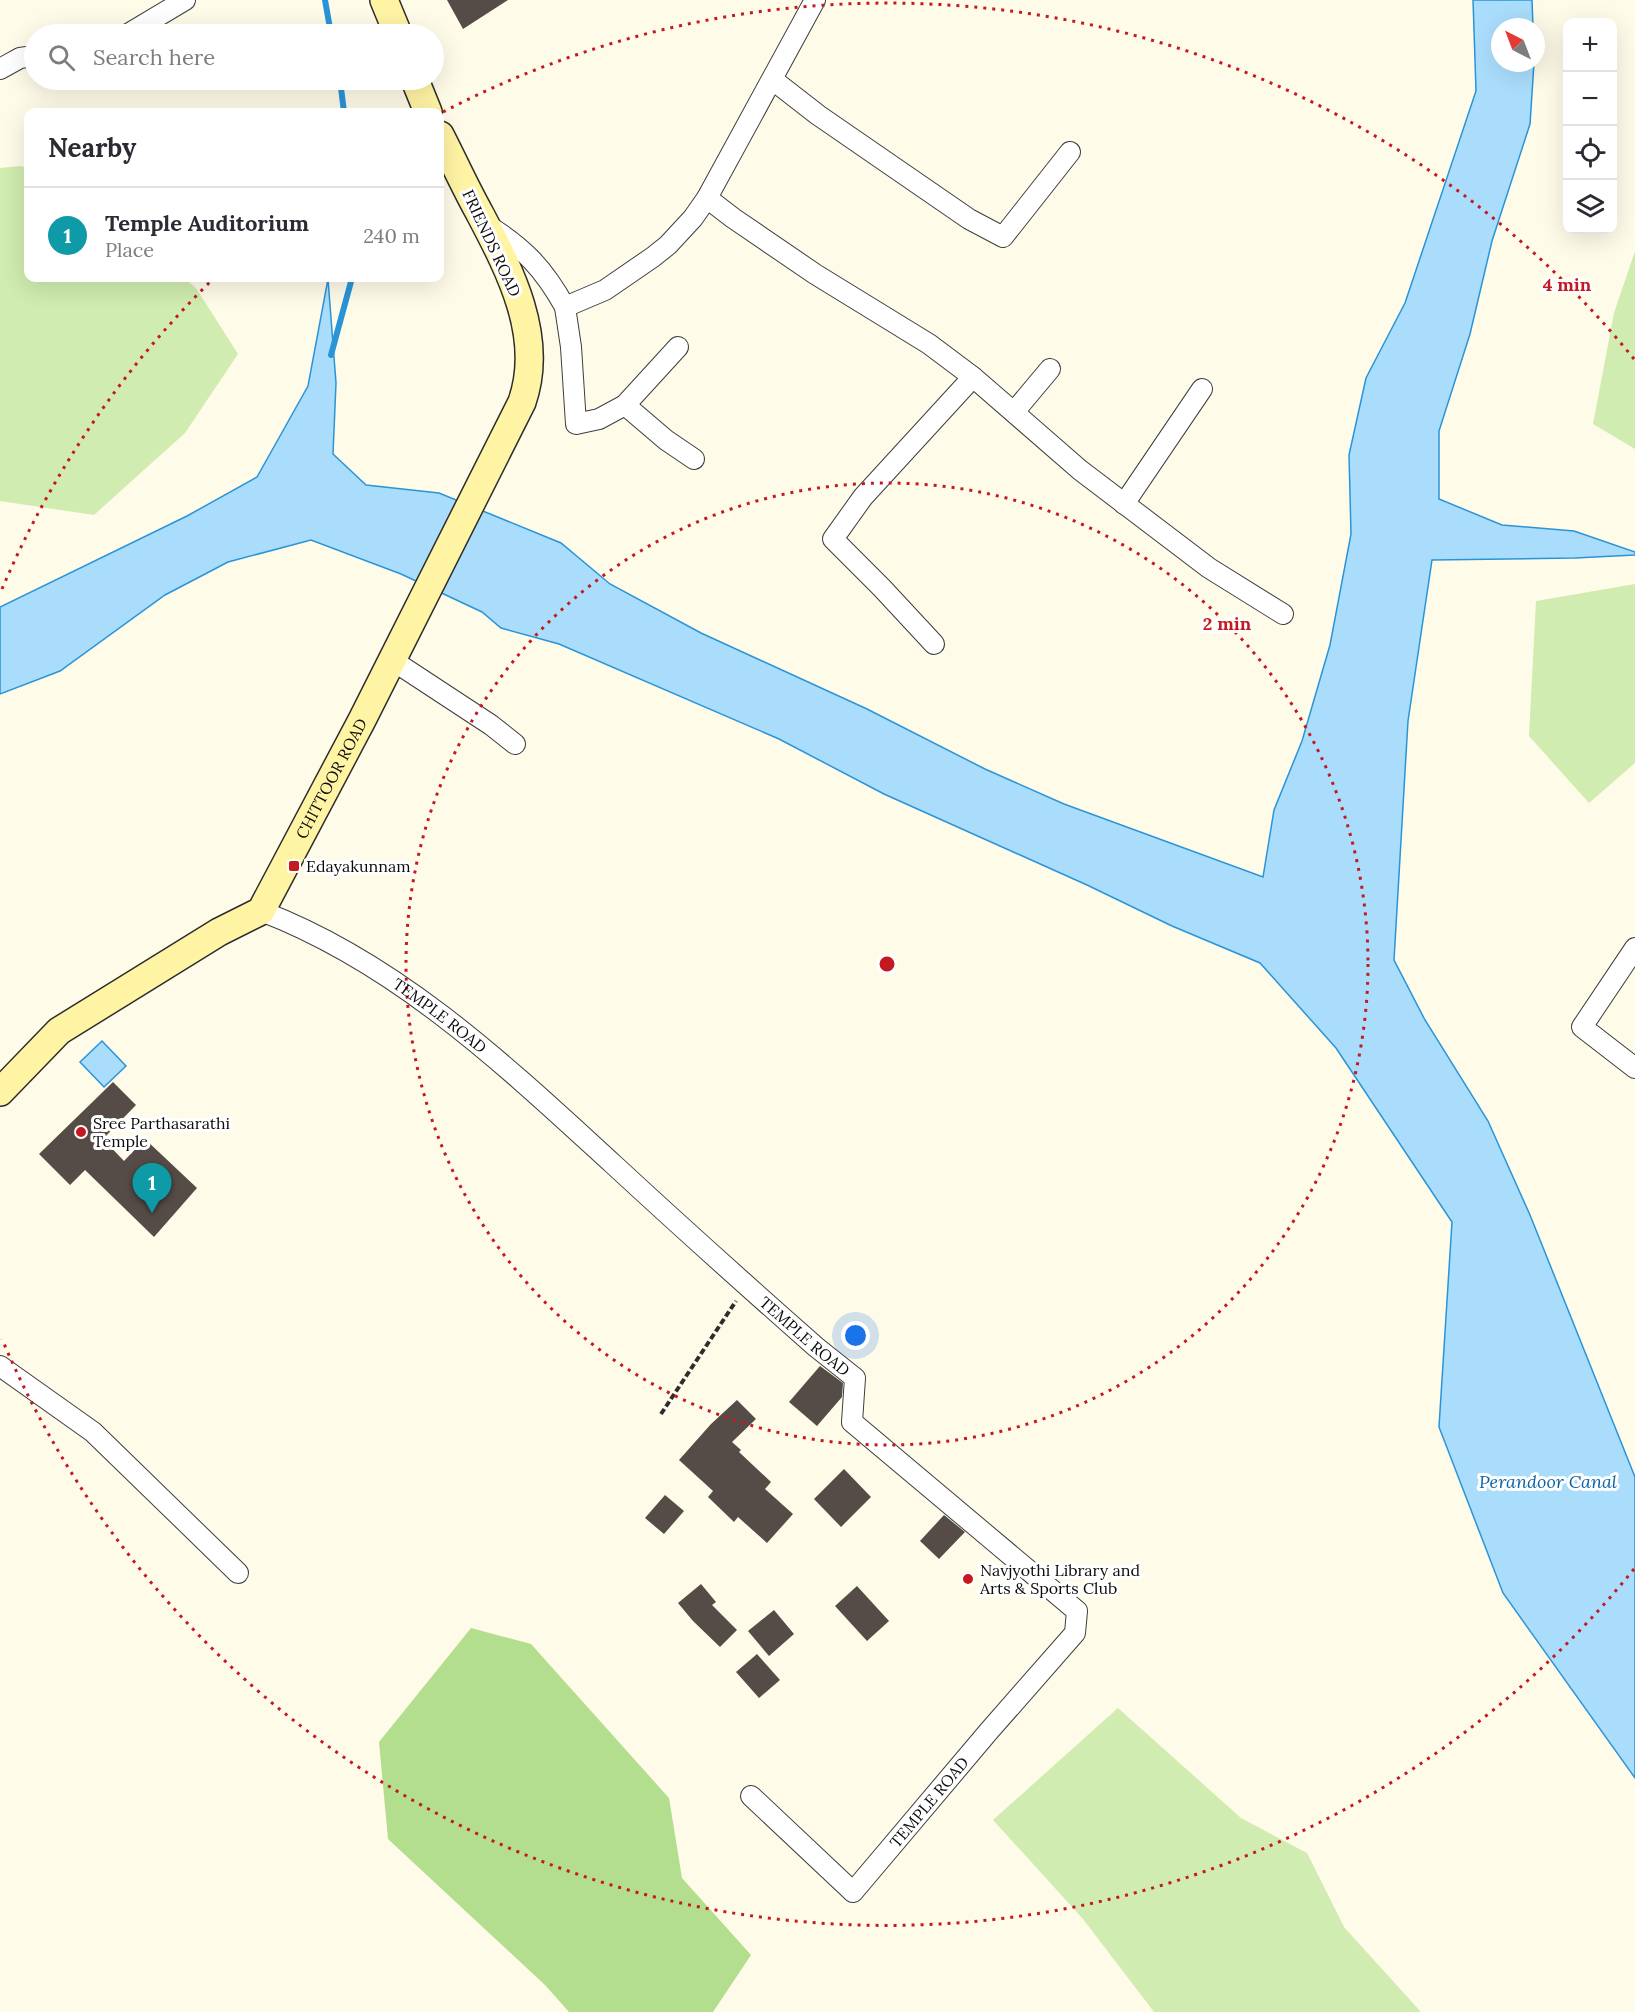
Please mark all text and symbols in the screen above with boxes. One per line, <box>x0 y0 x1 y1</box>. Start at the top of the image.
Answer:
north arrow <box>1491 18 1545 72</box>
map controls <box>1563 18 1617 234</box>
button: + <box>1563 18 1617 72</box>
search box <box>24 24 444 90</box>
icon: search <box>45 41 78 74</box>
text: Search here <box>93 43 215 71</box>
button: − <box>1563 72 1617 126</box>
button: locate <box>1563 126 1617 180</box>
text: Nearby <box>48 131 136 164</box>
button: layers <box>1563 180 1617 234</box>
street label: FRIENDS ROAD <box>458 186 526 300</box>
text: Temple Auditorium <box>105 209 309 237</box>
text: 1 <box>63 223 72 248</box>
text: 240 m <box>363 223 420 248</box>
text: Place <box>105 237 154 262</box>
text: 4 min <box>1543 273 1592 296</box>
text: 2 min <box>1203 612 1252 635</box>
street label: CHITTOOR ROAD <box>291 715 371 842</box>
place label: Edayakunnam <box>306 856 410 876</box>
marker: Edayakunnam <box>287 859 301 873</box>
centre of rings <box>877 954 897 974</box>
street label: TEMPLE ROAD <box>389 973 491 1057</box>
place label: Sree Parthasarathi Temple <box>93 1113 230 1151</box>
marker: Sree Parthasarathi Temple <box>74 1125 88 1139</box>
pin: 1 <box>132 1164 172 1213</box>
street label: TEMPLE ROAD <box>756 1292 854 1380</box>
your location <box>841 1321 870 1350</box>
water label: Perandoor Canal <box>1479 1470 1617 1493</box>
place label: Navjyothi Library and Arts & Sports Club <box>979 1560 1140 1598</box>
marker: Navjyothi Library and Arts & Sports Club <box>961 1572 975 1586</box>
street label: TEMPLE ROAD <box>885 1752 973 1851</box>

